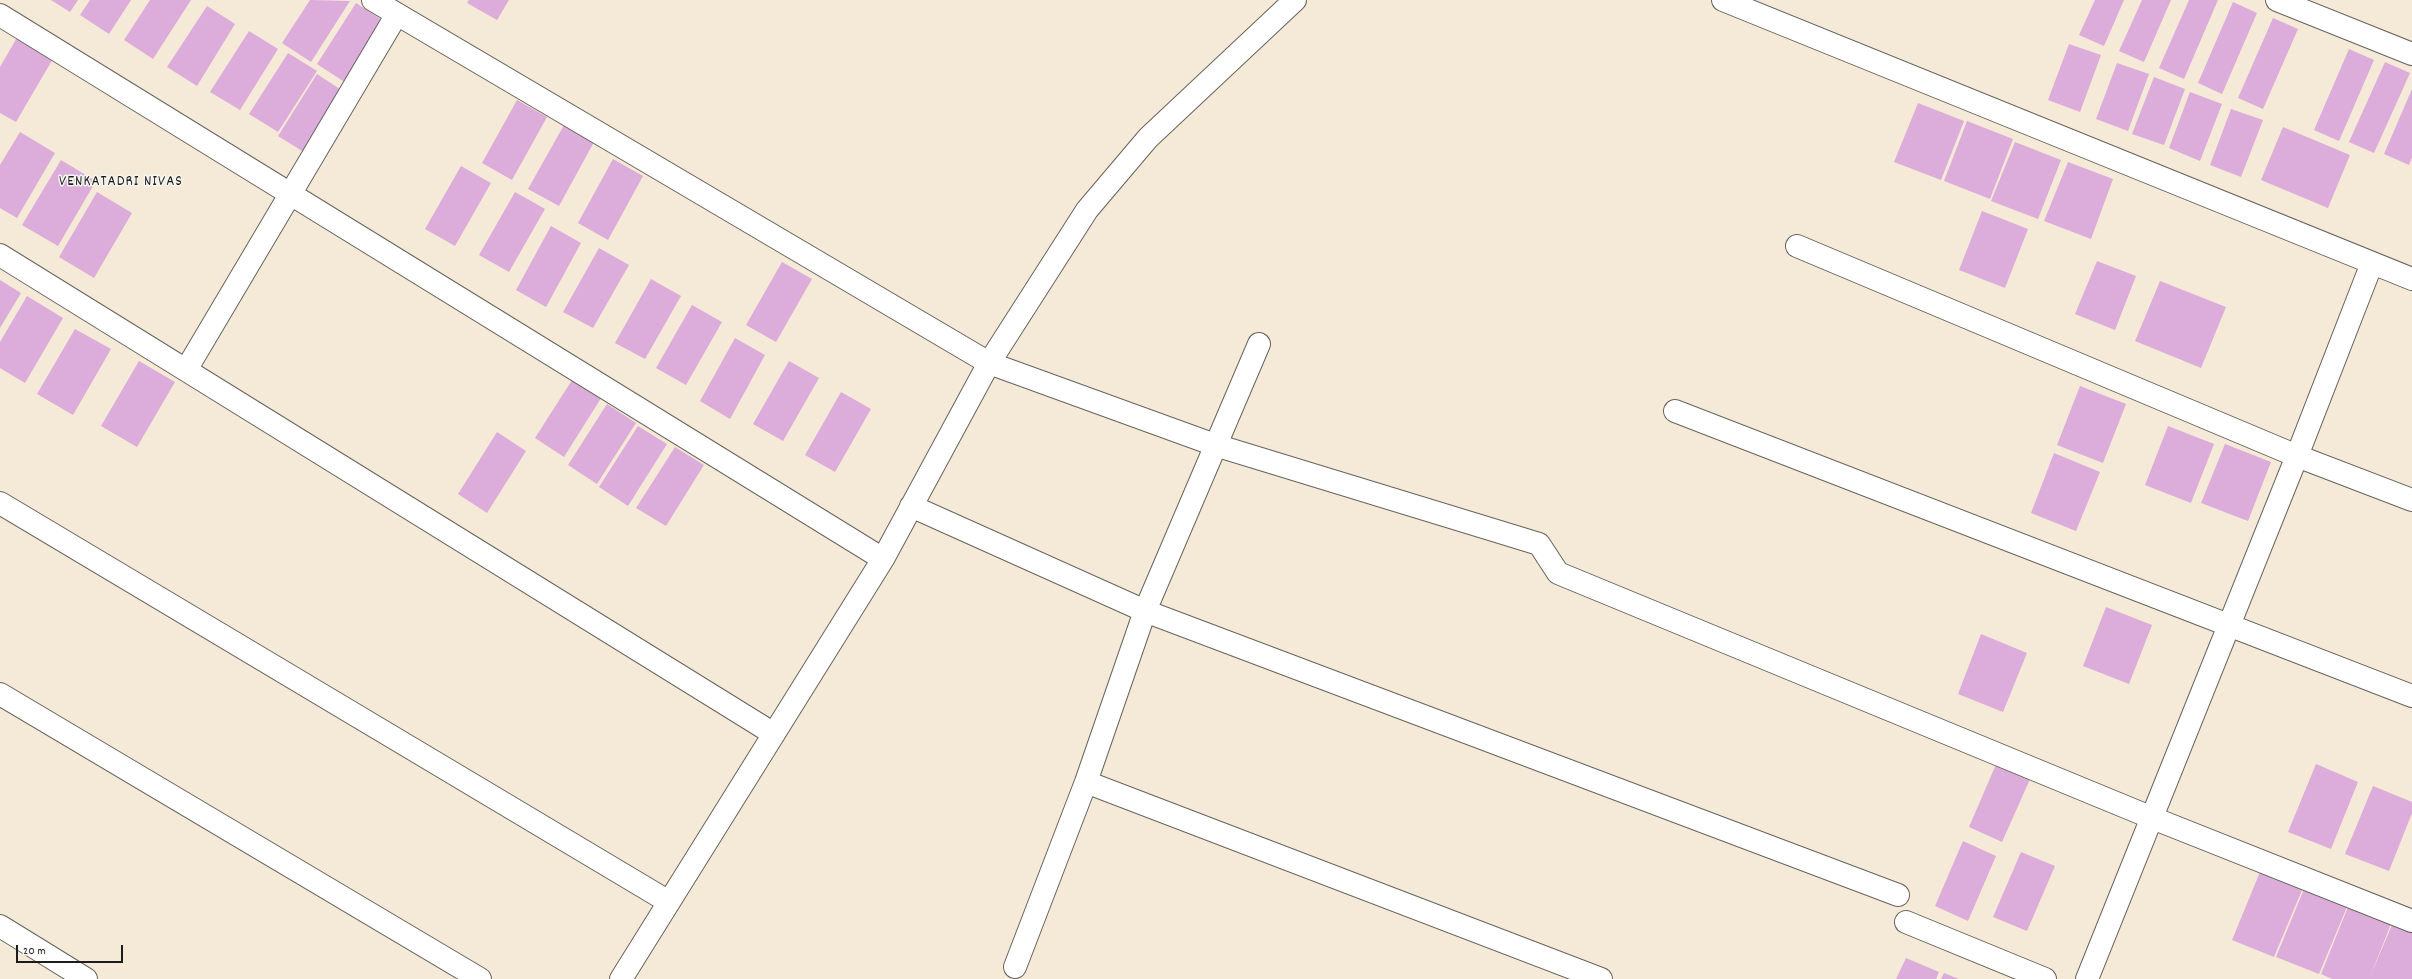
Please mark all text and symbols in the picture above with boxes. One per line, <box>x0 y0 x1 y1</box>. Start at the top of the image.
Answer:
district label: VENKATADRI NIVAS <box>59 174 183 192</box>
scale bar <box>18 937 125 963</box>
text: 20 m <box>23 943 46 960</box>

